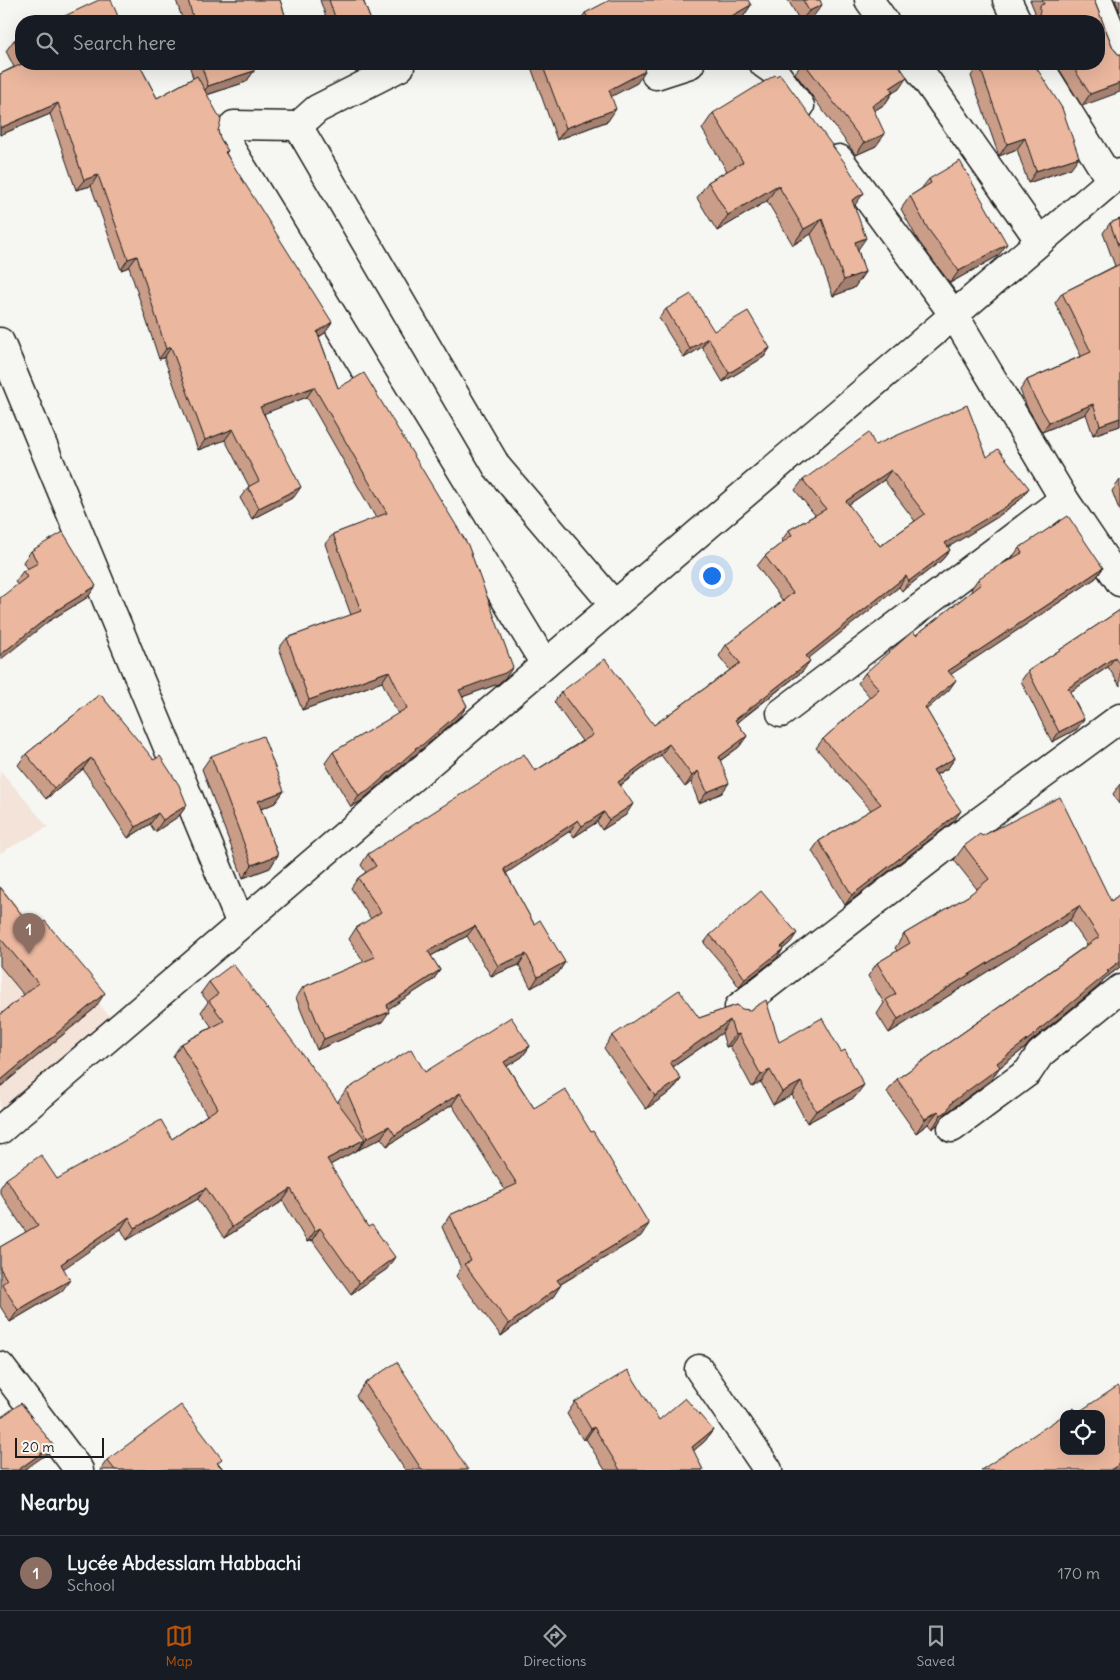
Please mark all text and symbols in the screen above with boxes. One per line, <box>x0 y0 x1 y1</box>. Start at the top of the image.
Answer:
search box <box>15 15 1105 70</box>
icon: search <box>33 29 61 57</box>
text: Search here <box>73 31 176 55</box>
your location <box>699 563 725 589</box>
pin: 1 <box>13 913 45 954</box>
map controls <box>1060 1410 1105 1455</box>
button: locate <box>1060 1410 1105 1455</box>
scale bar <box>15 1435 104 1458</box>
text: 20 m <box>22 1438 55 1456</box>
text: Nearby <box>20 1489 90 1516</box>
text: Lycée Abdesslam Habbachi <box>67 1551 301 1575</box>
text: 1 <box>33 1563 39 1583</box>
text: 170 m <box>1057 1563 1100 1583</box>
text: School <box>67 1575 115 1595</box>
tab: Map <box>165 1622 193 1670</box>
tab: Directions <box>523 1622 586 1670</box>
tab: Saved <box>917 1622 955 1670</box>

